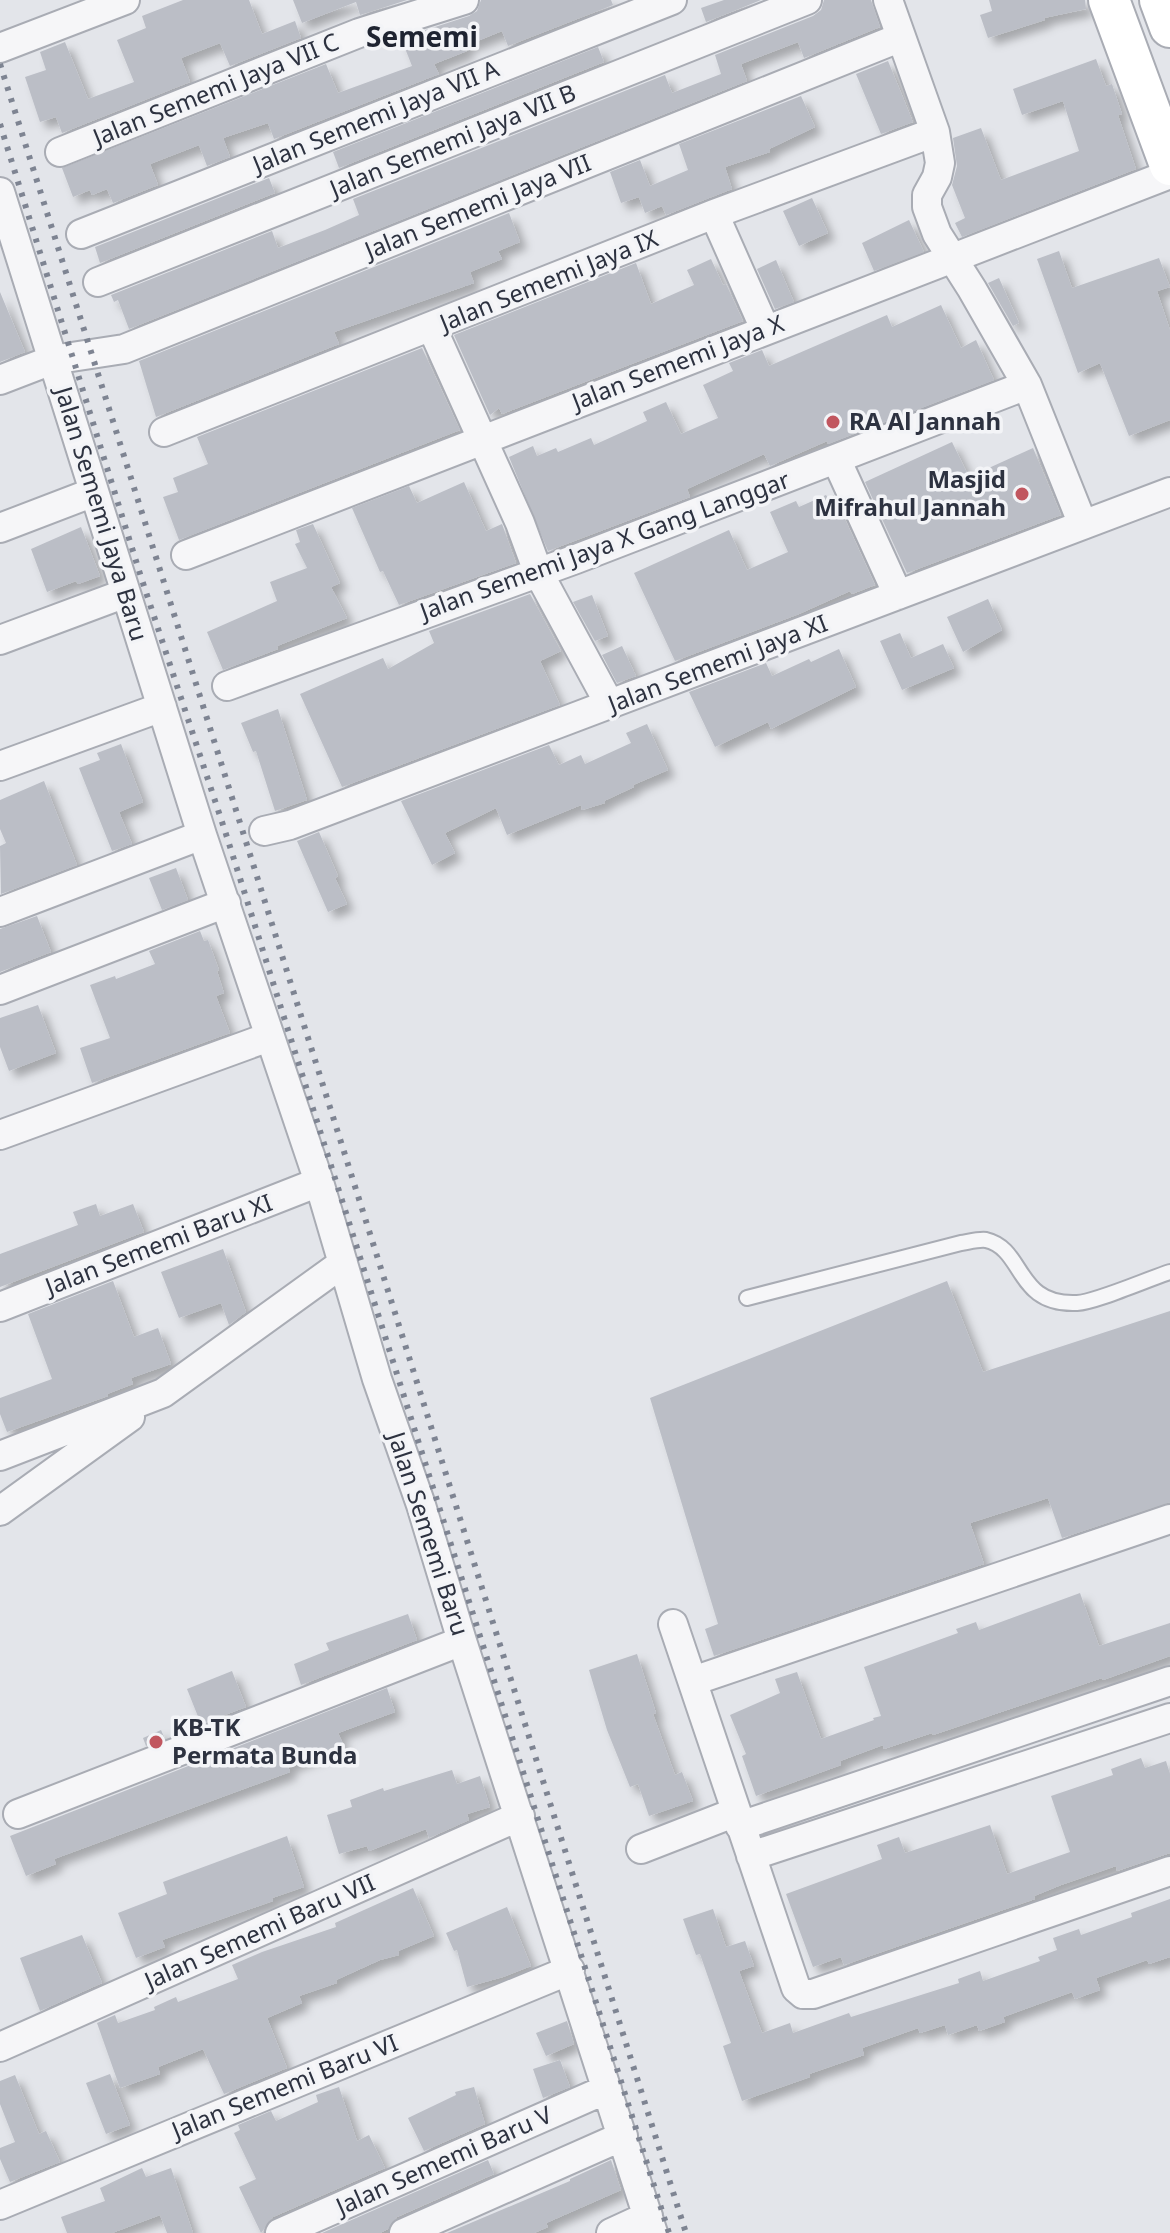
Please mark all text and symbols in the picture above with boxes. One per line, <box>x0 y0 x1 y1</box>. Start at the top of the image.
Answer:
district label: Sememi <box>366 17 478 55</box>
street label: Jalan Sememi Jaya VII C <box>86 24 343 154</box>
street label: Jalan Sememi Jaya VII A <box>246 51 504 181</box>
street label: Jalan Sememi Jaya VII B <box>323 75 580 205</box>
street label: Jalan Sememi Jaya VII <box>358 145 595 267</box>
street label: Jalan Sememi Jaya IX <box>433 221 662 339</box>
street label: Jalan Sememi Jaya X <box>565 306 788 418</box>
street label: Jalan Sememi Jaya Baru <box>47 381 157 645</box>
place label: RA Al Jannah <box>849 404 1001 437</box>
marker: RA Al Jannah <box>824 413 842 431</box>
street label: Jalan Sememi Jaya X Gang Langgar <box>413 462 794 628</box>
place label: Masjid Mifrahul Jannah <box>814 462 1006 523</box>
marker: Masjid Mifrahul Jannah <box>1013 485 1031 503</box>
street label: Jalan Sememi Jaya XI <box>601 606 832 720</box>
street label: Jalan Sememi Baru XI <box>38 1185 277 1303</box>
street label: Jalan Sememi Baru <box>380 1426 478 1640</box>
place label: KB-TK Permata Bunda <box>172 1710 357 1771</box>
marker: KB-TK Permata Bunda <box>147 1733 165 1751</box>
street label: Jalan Sememi Baru VII <box>137 1865 380 1997</box>
street label: Jalan Sememi Baru VI <box>165 2025 402 2147</box>
street label: Jalan Sememi Baru V <box>329 2097 557 2223</box>

